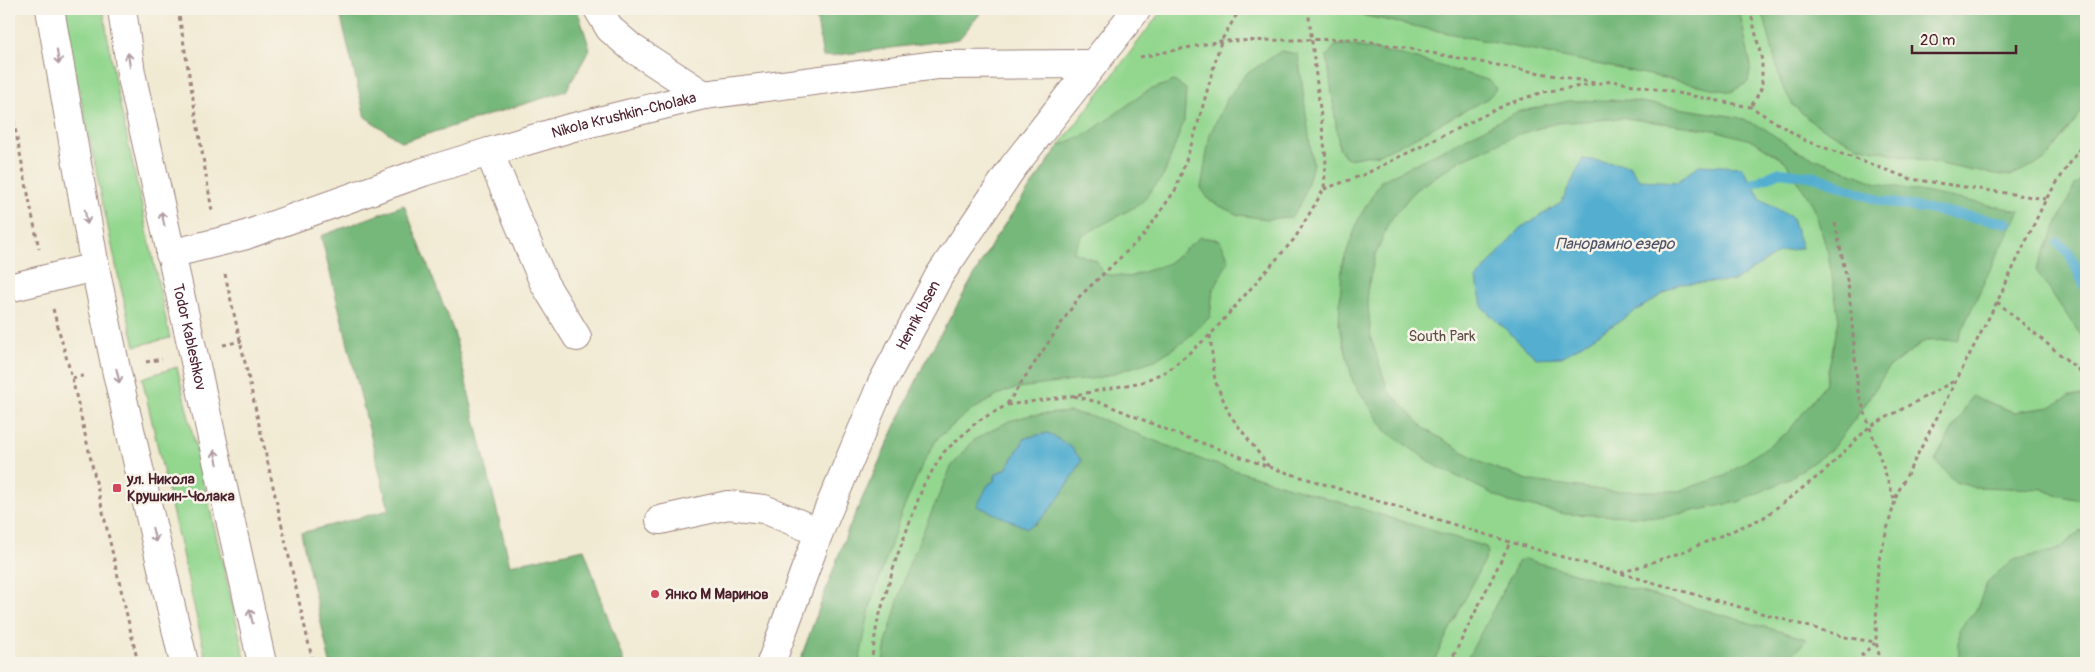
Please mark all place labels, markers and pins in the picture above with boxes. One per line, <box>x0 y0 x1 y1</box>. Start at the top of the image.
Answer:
place label: ул. Никола Крушкин-Чолака <box>126 470 235 506</box>
marker: ул. Никола Крушкин-Чолака <box>111 482 123 494</box>
place label: Янко М Маринов <box>665 585 769 604</box>
marker: Янко М Маринов <box>649 588 661 600</box>

